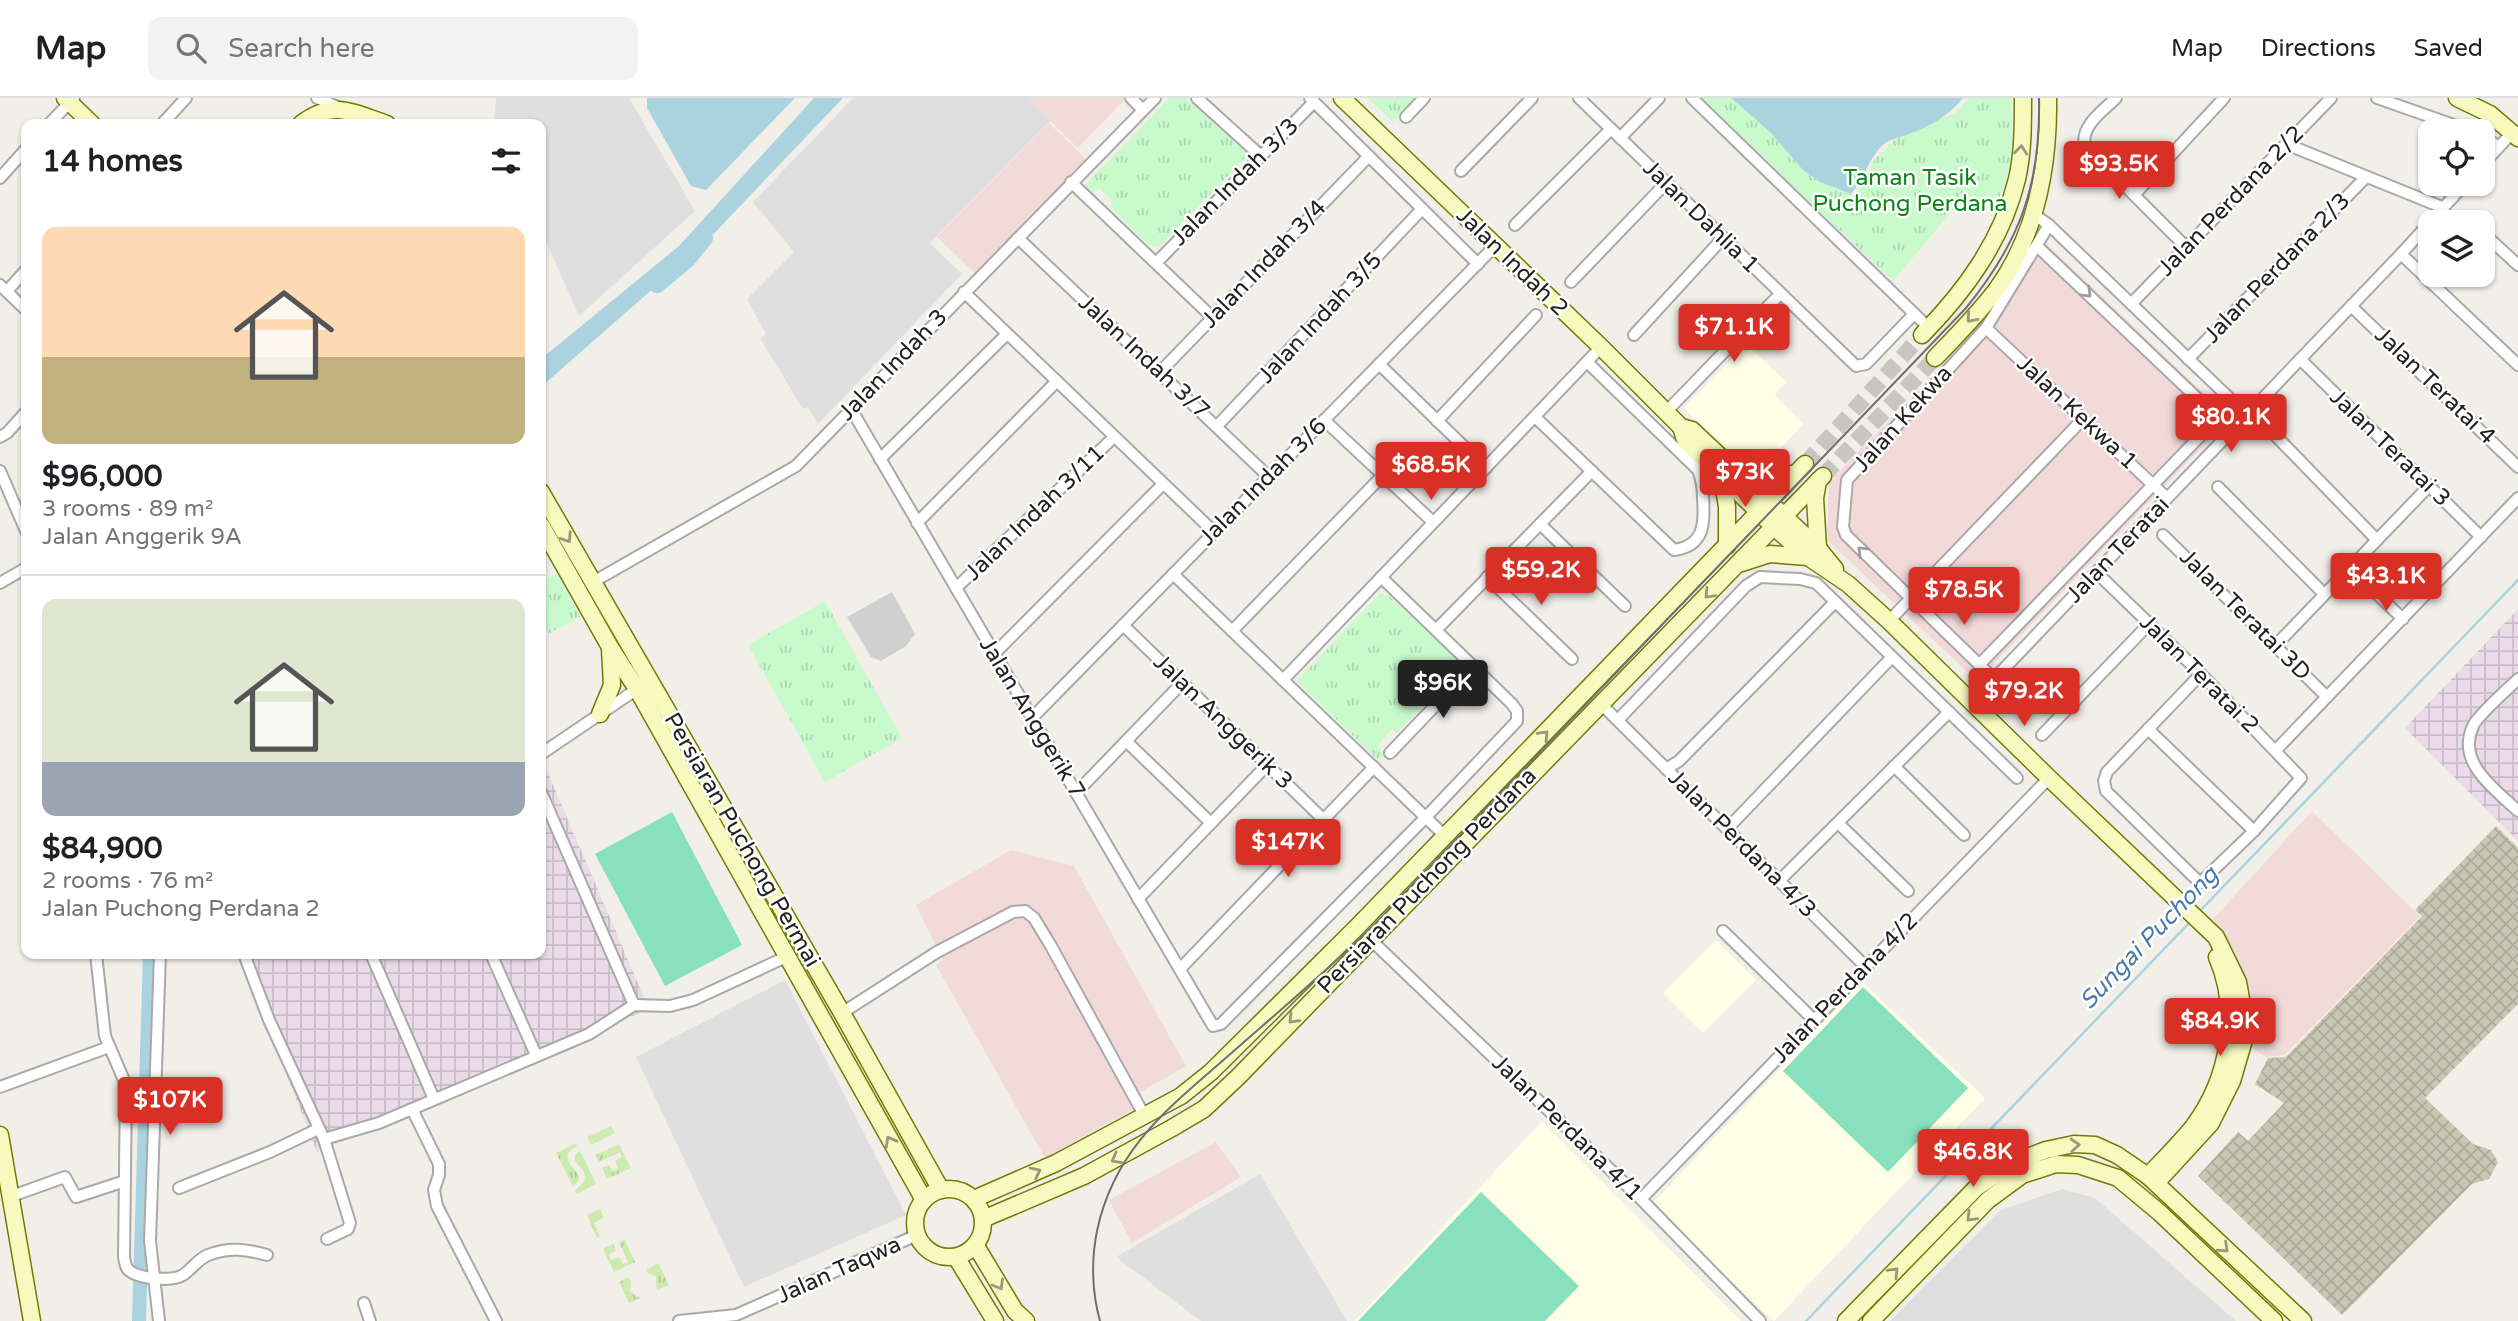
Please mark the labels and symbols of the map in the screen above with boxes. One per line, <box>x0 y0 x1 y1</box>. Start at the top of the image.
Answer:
street label: Jalan Indah 3/3 <box>1165 112 1305 252</box>
street label: Jalan Perdana 2/2 <box>2152 120 2310 282</box>
pin: $93.5K <box>2062 141 2176 201</box>
one-way arrow <box>2013 144 2028 155</box>
street label: Jalan Dahlia 1 <box>1637 154 1765 280</box>
park label: Taman Tasik Puchong Perdana <box>1812 164 2008 218</box>
street label: Jalan Perdana 2/3 <box>2198 187 2356 349</box>
street label: Jalan Indah 3/4 <box>1196 194 1332 334</box>
street label: Jalan Indah 2 <box>1450 202 1574 322</box>
street label: Jalan Indah 3/5 <box>1252 247 1388 389</box>
one-way arrow <box>2079 285 2092 298</box>
street label: Jalan Indah 3/7 <box>1073 289 1215 425</box>
street label: Jalan Indah 3 <box>833 303 953 427</box>
pin: $71.1K <box>1677 304 1791 364</box>
one-way arrow <box>1967 309 1980 322</box>
street label: Jalan Teratai 4 <box>2369 321 2501 451</box>
street label: Jalan Kekwa 1 <box>2011 350 2143 476</box>
street label: Jalan Kekwa <box>1848 360 1958 478</box>
street label: Jalan Teratai 3 <box>2324 383 2456 513</box>
pin: $80.1K <box>2174 394 2288 454</box>
street label: Jalan Indah 3/6 <box>1193 412 1333 552</box>
street label: Jalan Indah 3/11 <box>959 439 1111 587</box>
pin: $68.5K <box>1374 442 1488 502</box>
pin: $73K <box>1704 450 1786 509</box>
street label: Jalan Teratai <box>2060 491 2176 609</box>
one-way arrow <box>558 530 571 543</box>
street label: Jalan Teratai 3D <box>2173 543 2317 687</box>
one-way arrow <box>1857 546 1870 559</box>
pin: $59.2K <box>1484 547 1598 607</box>
pin: $43.1K <box>2329 554 2443 613</box>
pin: $78.5K <box>1907 568 2021 627</box>
one-way arrow <box>1705 586 1718 599</box>
street label: Jalan Teratai 2 <box>2134 609 2264 739</box>
street label: Jalan Anggerik 7 <box>973 632 1091 804</box>
street label: Jalan Anggerik 3 <box>1148 648 1298 796</box>
pin: $96K <box>1402 660 1484 720</box>
pin: $79.2K <box>1967 668 2081 728</box>
street label: Persiaran Puchong Permai <box>658 708 826 972</box>
one-way arrow <box>1536 730 1549 743</box>
street label: Persiaran Puchong Perdana <box>1312 762 1542 1000</box>
street label: Jalan Perdana 4/3 <box>1662 764 1822 924</box>
pin: $147K <box>1239 820 1337 879</box>
water label: Sungai Puchong <box>2074 859 2226 1015</box>
street label: Jalan Perdana 4/2 <box>1766 907 1924 1069</box>
pin: $84.9K <box>2163 998 2277 1058</box>
one-way arrow <box>1289 1011 1302 1024</box>
street label: Jalan Perdana 4/1 <box>1486 1049 1648 1207</box>
pin: $107K <box>121 1077 219 1137</box>
pin: $46.8K <box>1916 1130 2030 1189</box>
one-way arrow <box>885 1135 898 1148</box>
one-way arrow <box>2070 1138 2081 1153</box>
one-way arrow <box>1111 1150 1123 1164</box>
one-way arrow <box>1029 1167 1041 1181</box>
one-way arrow <box>1967 1209 1980 1222</box>
street label: Jalan Taqwa <box>773 1230 905 1310</box>
one-way arrow <box>2216 1239 2229 1252</box>
one-way arrow <box>1886 1267 1899 1280</box>
one-way arrow <box>991 1277 1004 1290</box>

